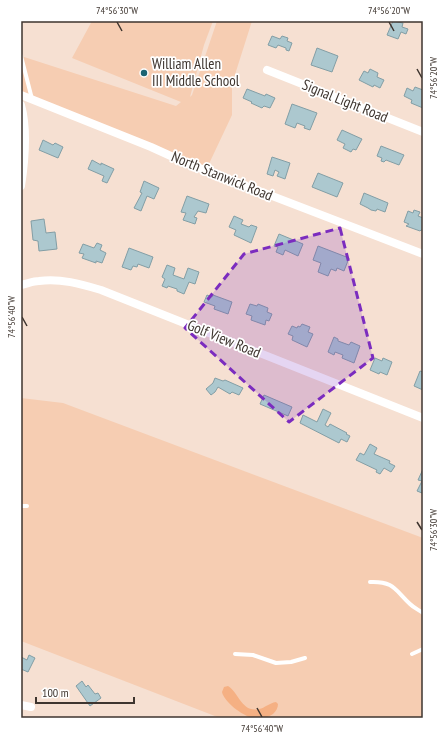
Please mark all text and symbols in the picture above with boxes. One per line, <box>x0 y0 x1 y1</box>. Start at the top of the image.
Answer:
text: 74°56'30"W <box>96 4 138 17</box>
text: 74°56'20"W <box>368 4 410 17</box>
place label: William Allen III Middle School <box>152 54 240 90</box>
text: 74°56'20"W <box>427 57 440 99</box>
marker: William Allen III Middle School <box>139 68 149 78</box>
street label: Signal Light Road <box>299 75 391 126</box>
street label: North Stanwick Road <box>169 147 276 205</box>
text: 74°56'40"W <box>5 296 18 338</box>
street label: Golf View Road <box>185 315 264 362</box>
text: 74°56'30"W <box>427 509 440 551</box>
scale bar <box>36 679 134 705</box>
text: 100 m <box>42 685 69 700</box>
text: 74°56'40"W <box>241 722 283 735</box>

